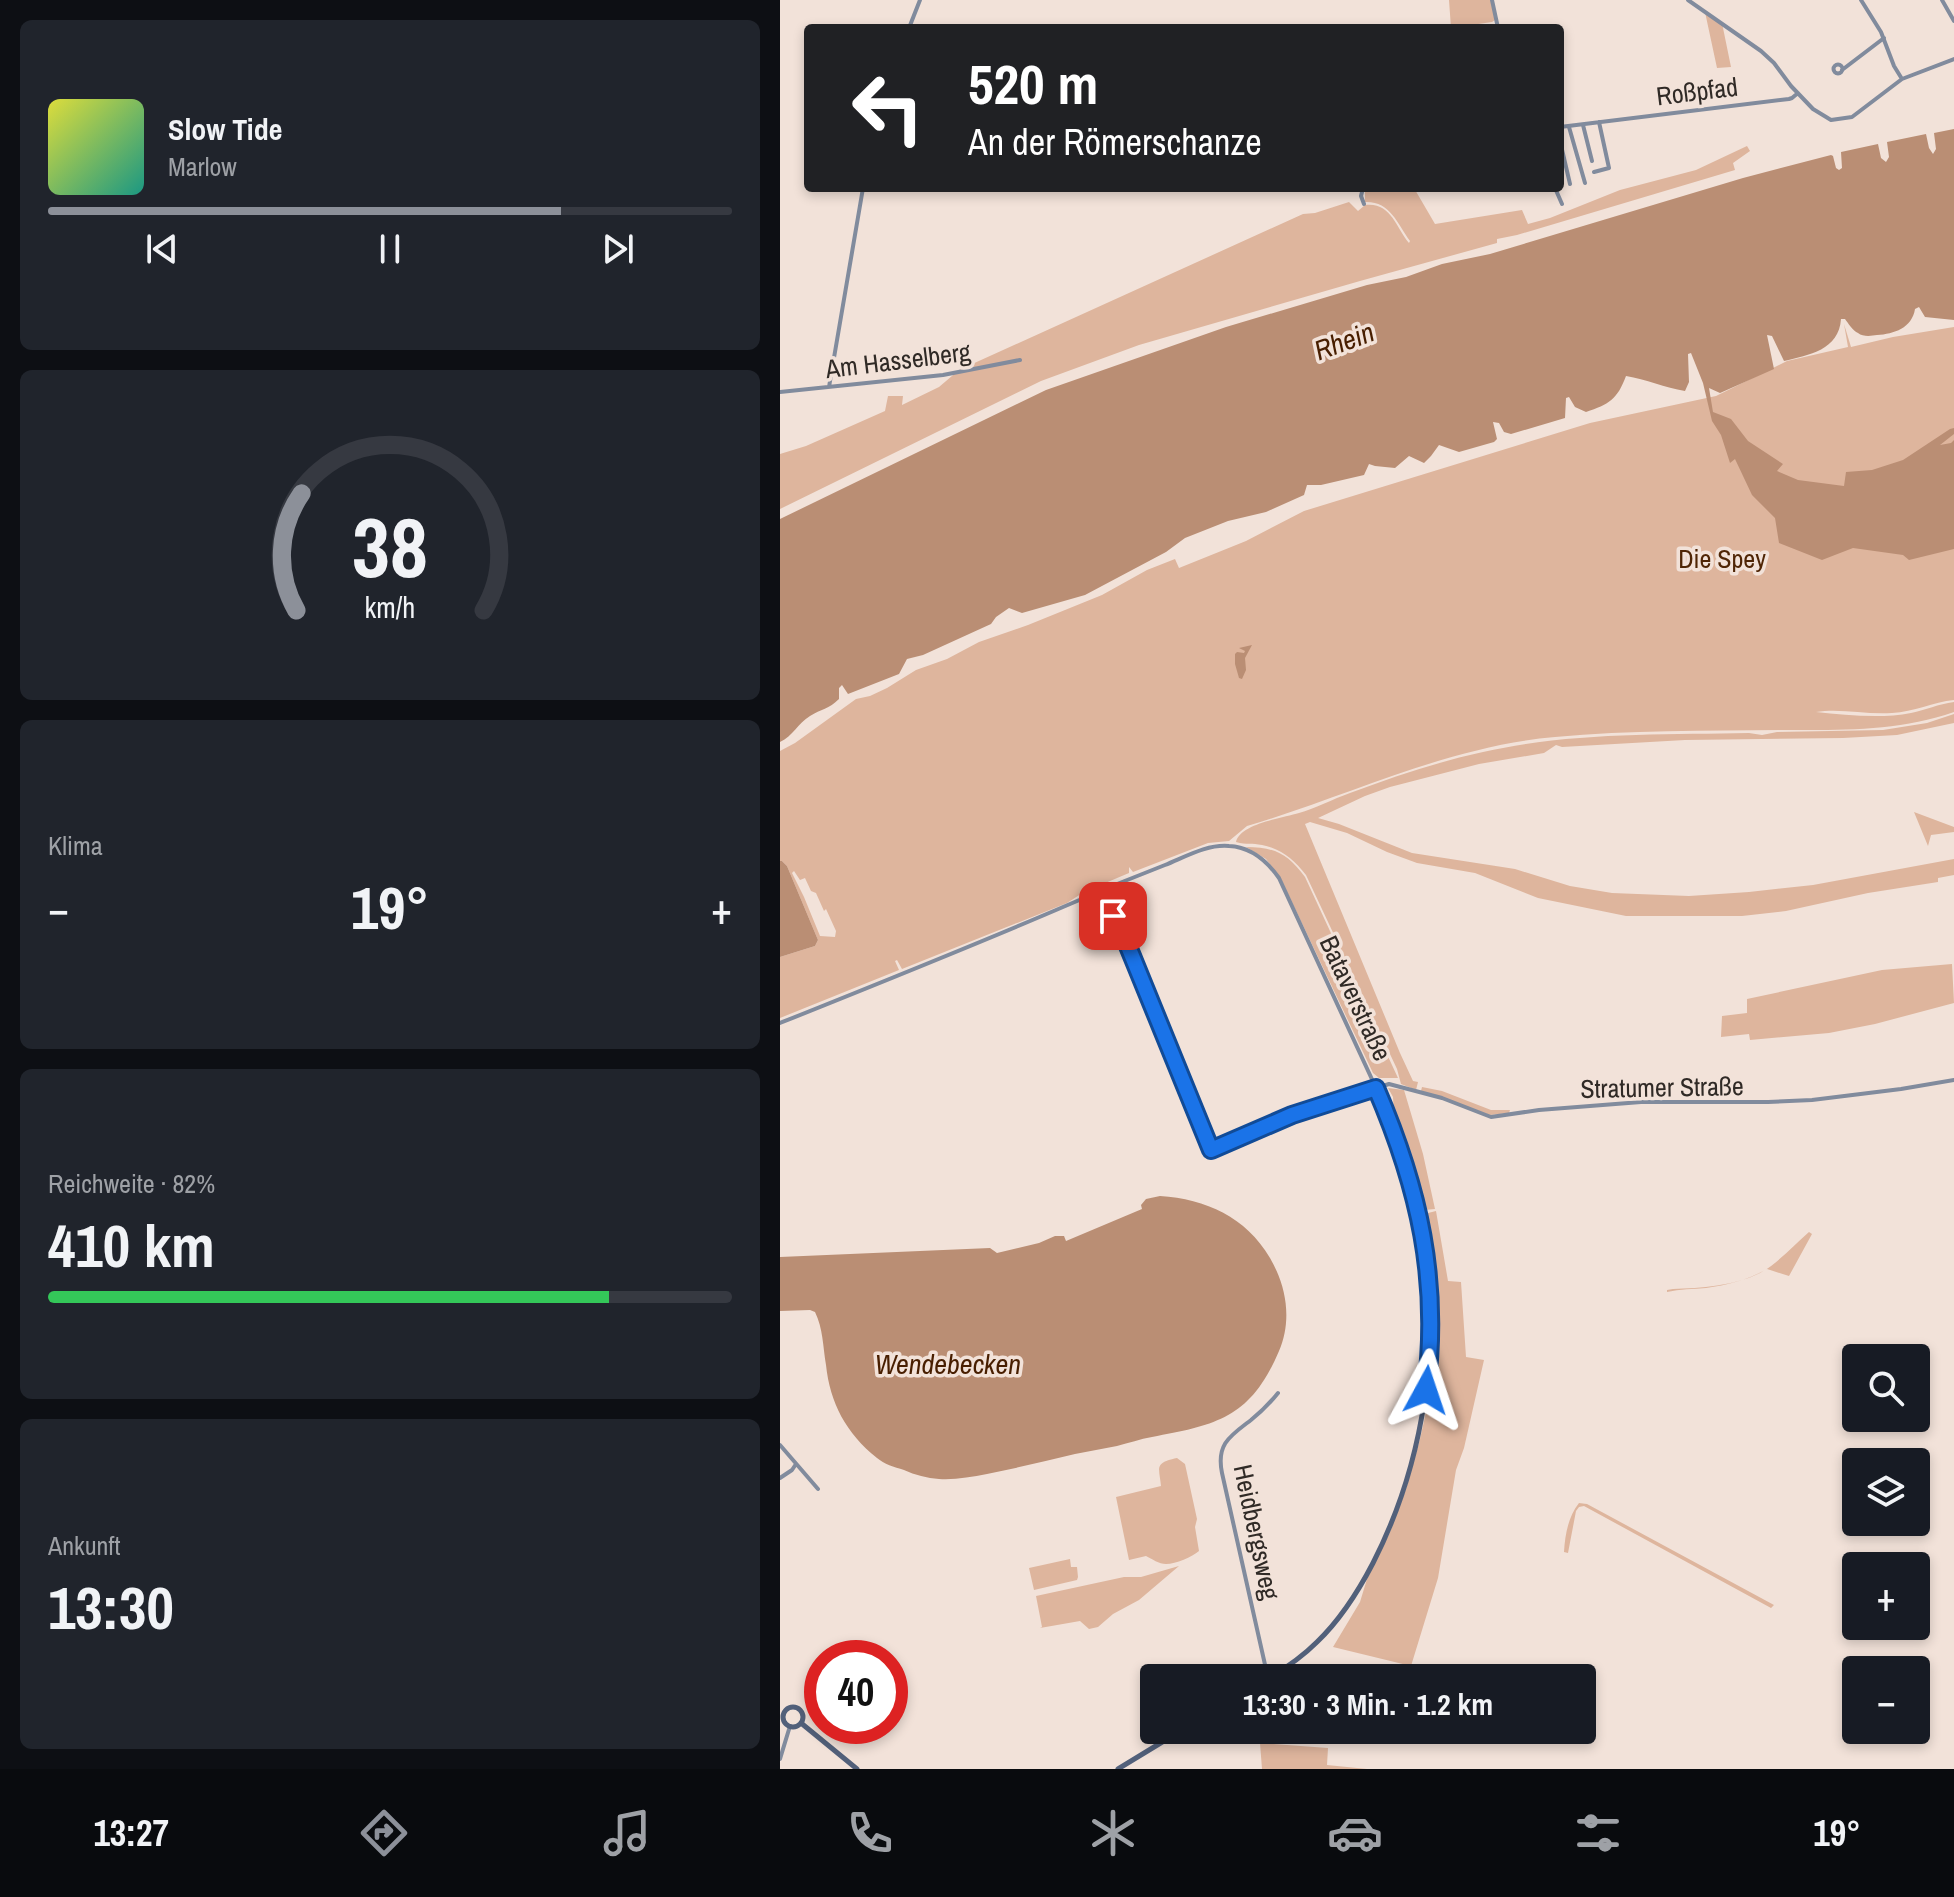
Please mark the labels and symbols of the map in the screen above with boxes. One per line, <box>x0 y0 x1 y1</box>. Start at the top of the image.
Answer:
street label: Roßpfad <box>1654 69 1740 113</box>
water label: Rhein <box>1309 313 1379 369</box>
street label: Am Hasselberg <box>823 334 973 386</box>
park label: Die Spey <box>1678 541 1766 576</box>
pin <box>1079 882 1147 950</box>
street label: Bataverstraße <box>1312 930 1400 1066</box>
street label: Stratumer Straße <box>1580 1068 1744 1106</box>
water label: Wendebecken <box>875 1345 1021 1383</box>
position arrow <box>1384 1348 1468 1432</box>
street label: Heidbergsweg <box>1226 1461 1288 1603</box>
speed limit sign: 40 <box>804 1640 908 1744</box>

